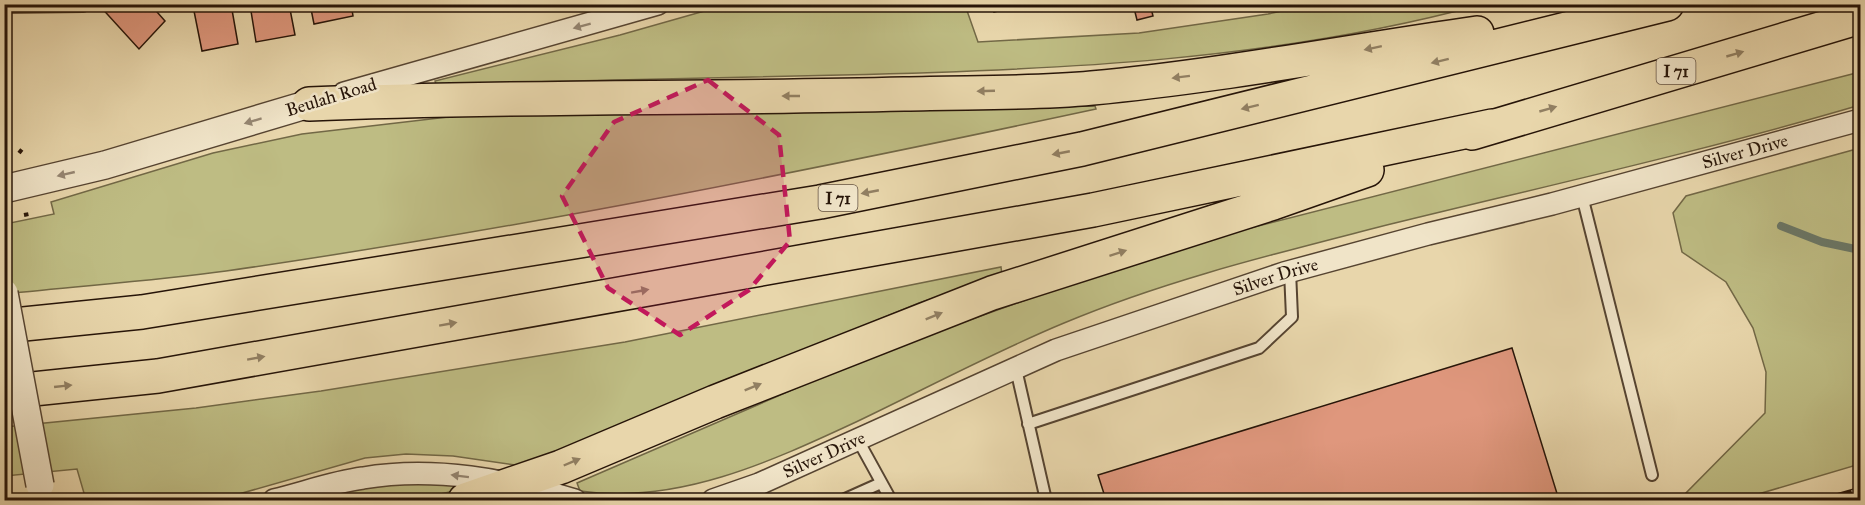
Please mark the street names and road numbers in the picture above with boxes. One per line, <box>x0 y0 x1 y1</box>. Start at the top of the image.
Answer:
road number: I 71 <box>1656 58 1696 84</box>
street label: Beulah Road <box>283 73 379 121</box>
street label: Silver Drive <box>1700 129 1790 174</box>
road number: I 71 <box>818 185 858 211</box>
street label: Silver Drive <box>1230 253 1321 300</box>
street label: Silver Drive <box>779 427 869 483</box>

